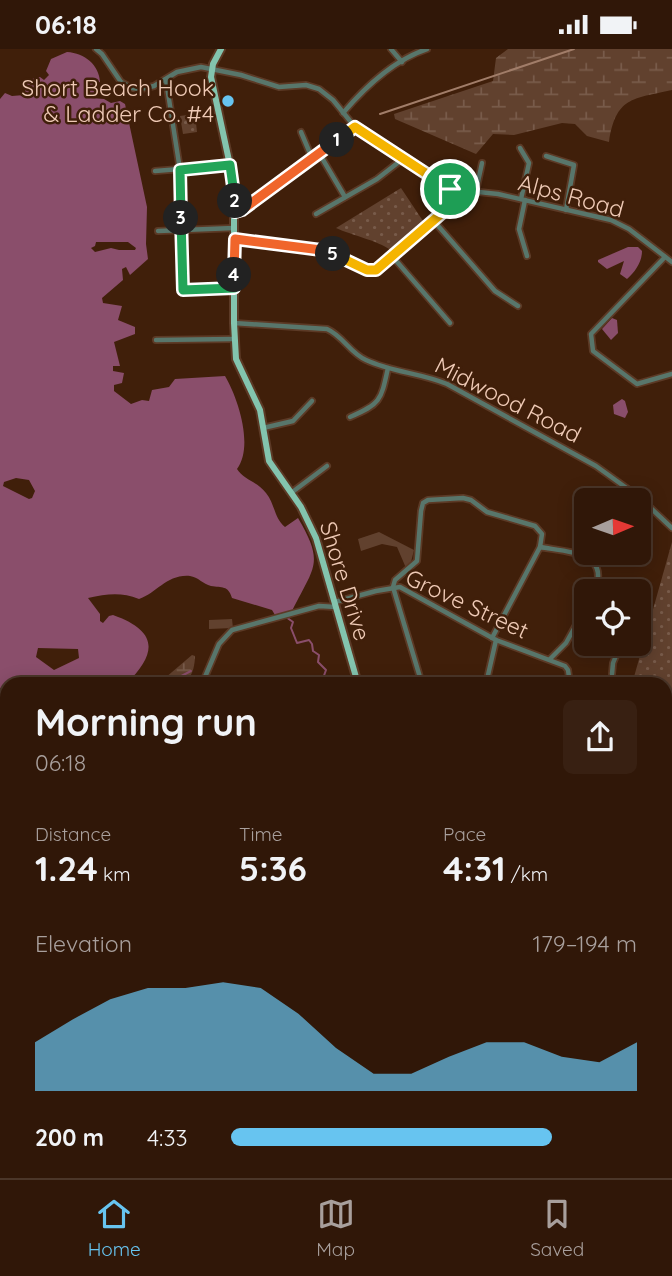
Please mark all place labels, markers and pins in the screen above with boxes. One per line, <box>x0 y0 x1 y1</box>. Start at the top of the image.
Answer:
place label: Short Beach Hook & Ladder Co. #4 <box>21 73 214 128</box>
marker: Short Beach Hook & Ladder Co. #4 <box>220 93 236 109</box>
pin: 1 <box>320 123 354 157</box>
pin <box>420 159 480 219</box>
pin: 2 <box>218 183 252 219</box>
pin: 3 <box>164 201 198 235</box>
pin: 5 <box>316 237 350 271</box>
pin: 4 <box>216 257 252 293</box>

